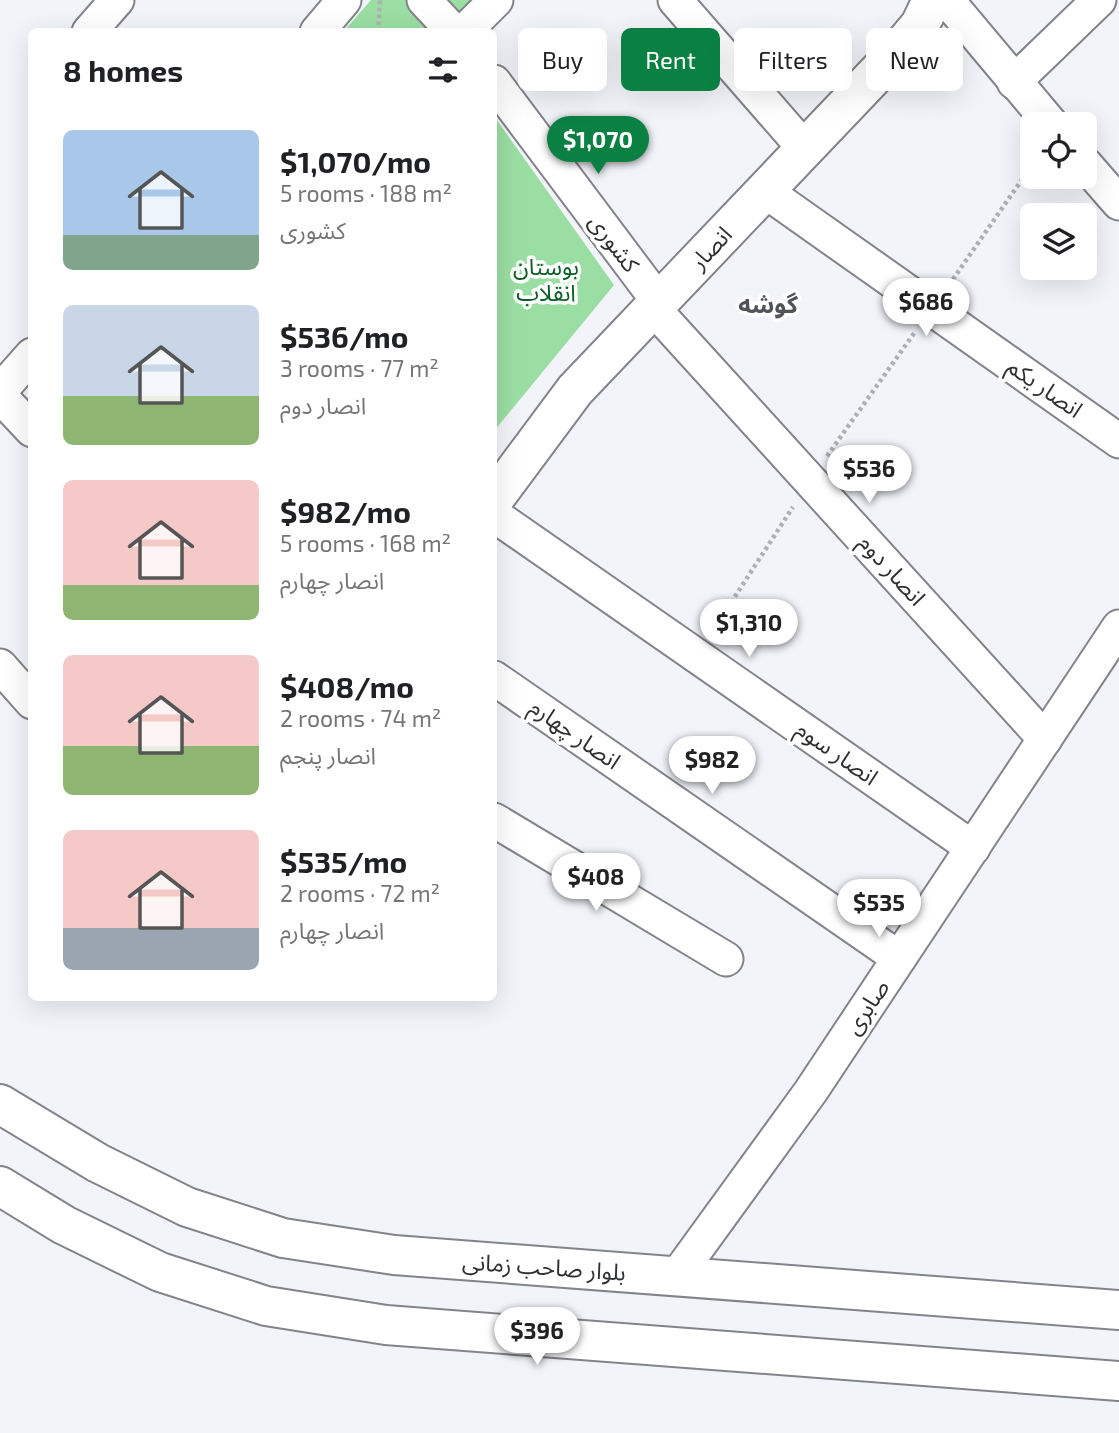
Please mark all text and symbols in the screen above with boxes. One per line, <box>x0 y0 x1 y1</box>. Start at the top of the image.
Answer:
chip: Buy <box>518 28 607 91</box>
chip: Rent <box>621 28 720 91</box>
chip: Filters <box>734 28 852 91</box>
chip: New <box>866 28 963 91</box>
icon: filters <box>424 51 462 89</box>
text: 8 homes <box>63 52 183 88</box>
map controls <box>1020 112 1097 280</box>
button: locate <box>1020 112 1097 189</box>
pin: $1,070 <box>541 116 655 176</box>
text: $1,070 <box>563 125 633 153</box>
text: $1,070/mo <box>280 143 431 179</box>
icon: home <box>119 158 203 242</box>
text: 5 rooms · 188 m² <box>280 179 452 207</box>
button: layers <box>1020 203 1097 280</box>
street label: کشوری <box>583 208 646 278</box>
text: کشوری <box>280 216 346 244</box>
street label: انصار <box>683 220 738 276</box>
park label: بوستان انقلاب <box>513 252 579 306</box>
pin: $686 <box>885 278 967 338</box>
text: $686 <box>899 287 953 315</box>
district label: گوشه <box>738 289 799 319</box>
text: $536/mo <box>280 318 408 354</box>
icon: home <box>119 333 203 417</box>
street label: انصار یکم <box>1000 351 1089 426</box>
text: 3 rooms · 77 m² <box>280 354 439 382</box>
text: انصار دوم <box>280 391 366 419</box>
pin: $536 <box>828 446 910 505</box>
text: $536 <box>843 454 895 482</box>
text: $982/mo <box>280 493 411 529</box>
icon: home <box>119 508 203 592</box>
street label: انصار دوم <box>850 528 932 614</box>
text: 5 rooms · 168 m² <box>280 529 451 557</box>
text: انصار چهارم <box>280 566 384 594</box>
pin: $1,310 <box>692 600 806 659</box>
text: $1,310 <box>716 608 782 636</box>
text: $408/mo <box>280 668 414 704</box>
icon: home <box>119 683 203 767</box>
street label: انصار چهارم <box>522 692 626 779</box>
text: 2 rooms · 74 m² <box>280 704 441 732</box>
street label: انصار سوم <box>788 714 884 795</box>
pin: $982 <box>671 736 753 796</box>
text: انصار پنجم <box>280 741 376 769</box>
text: $982 <box>685 745 739 773</box>
text: $535/mo <box>280 843 407 879</box>
pin: $408 <box>555 853 637 913</box>
icon: home <box>119 858 203 942</box>
text: $408 <box>568 862 624 890</box>
text: 2 rooms · 72 m² <box>280 879 440 907</box>
pin: $535 <box>838 880 920 939</box>
text: $535 <box>853 888 905 916</box>
text: انصار چهارم <box>280 916 384 944</box>
street label: صابری <box>838 974 895 1040</box>
street label: بلوار صاحب زمانی <box>461 1246 627 1287</box>
pin: $396 <box>496 1308 578 1367</box>
text: $396 <box>510 1316 564 1344</box>

